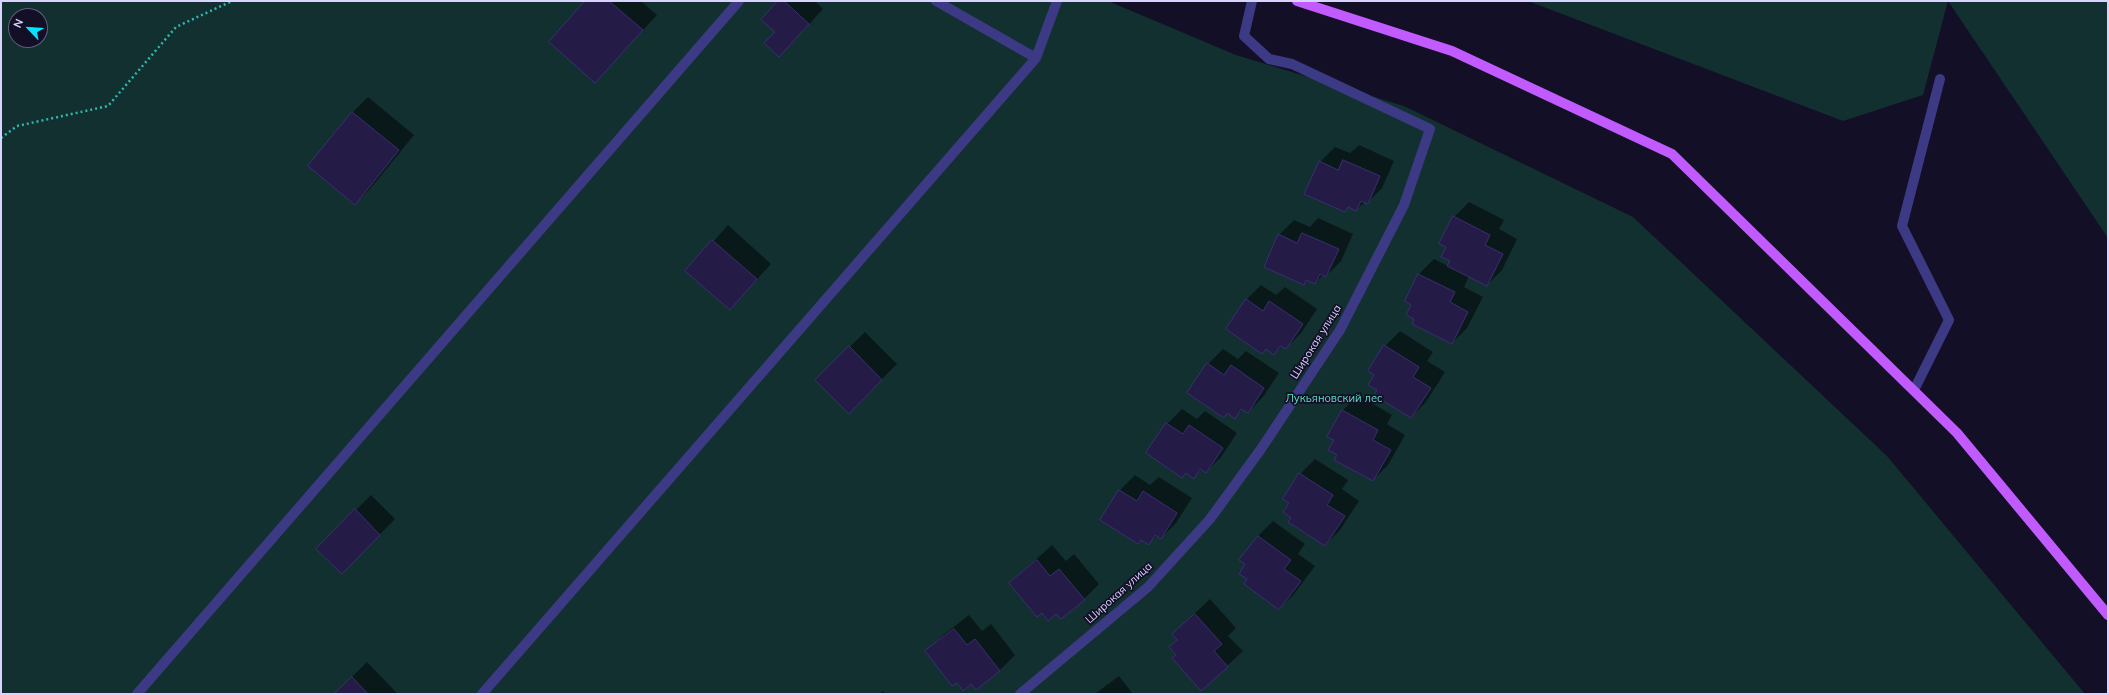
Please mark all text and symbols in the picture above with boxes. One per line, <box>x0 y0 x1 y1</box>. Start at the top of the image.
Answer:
north arrow <box>8 8 48 48</box>
text: N <box>10 17 26 30</box>
street label: Широкая улица <box>1288 302 1344 382</box>
park label: Лукьяновский лес <box>1285 392 1383 406</box>
street label: Широкая улица <box>1083 560 1155 626</box>

